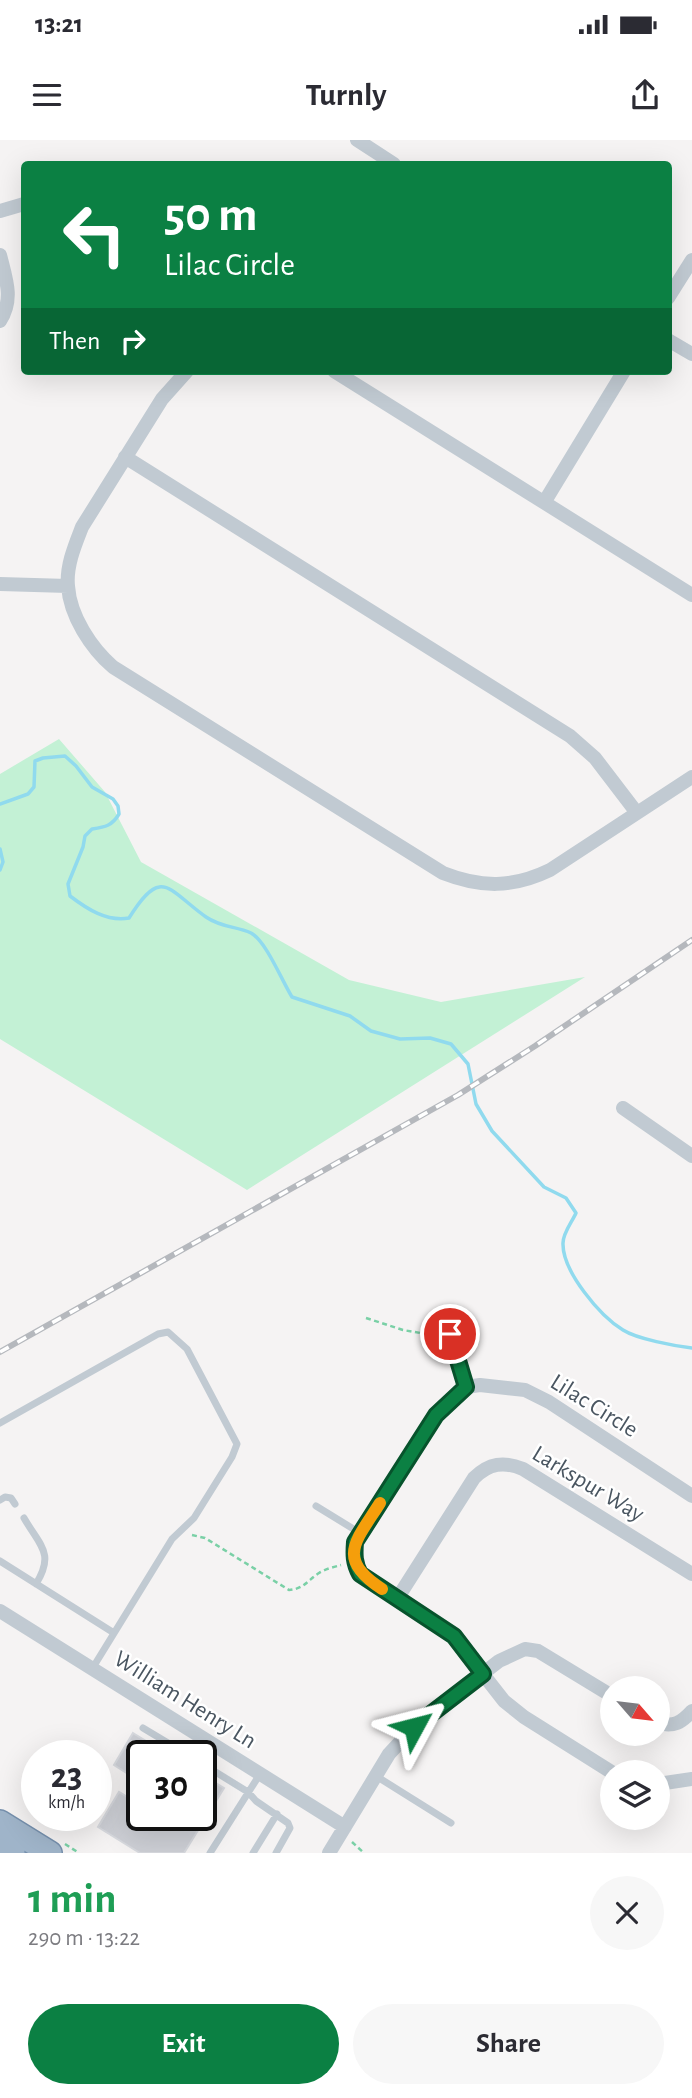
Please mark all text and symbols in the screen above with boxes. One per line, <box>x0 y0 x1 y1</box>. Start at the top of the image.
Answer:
text: 13:21 <box>35 11 83 37</box>
icon: menu <box>28 76 66 114</box>
icon: share <box>626 76 664 114</box>
text: Turnly <box>305 79 387 111</box>
icon: left <box>49 189 140 280</box>
text: 50 m <box>164 191 258 240</box>
text: Lilac Circle <box>164 249 295 281</box>
icon: right <box>114 322 152 360</box>
text: Then <box>49 328 100 354</box>
pin <box>420 1304 480 1364</box>
icon: arrive <box>431 1315 469 1353</box>
street label: Lilac Circle <box>546 1370 642 1442</box>
street label: Larkspur Way <box>528 1441 648 1527</box>
street label: William Henry Ln <box>110 1647 260 1753</box>
north arrow <box>600 1676 670 1746</box>
map controls <box>600 1676 670 1830</box>
position arrow <box>377 1690 451 1764</box>
speed limit sign: 30 <box>126 1740 217 1831</box>
text: 23 <box>51 1759 82 1794</box>
button: layers <box>600 1760 670 1830</box>
text: km/h <box>48 1794 85 1812</box>
button: close <box>590 1876 664 1950</box>
text: 1 min <box>28 1878 117 1920</box>
text: 290 m · 13:22 <box>28 1927 140 1950</box>
button: Exit <box>28 2004 339 2084</box>
button: Share <box>353 2004 664 2084</box>

